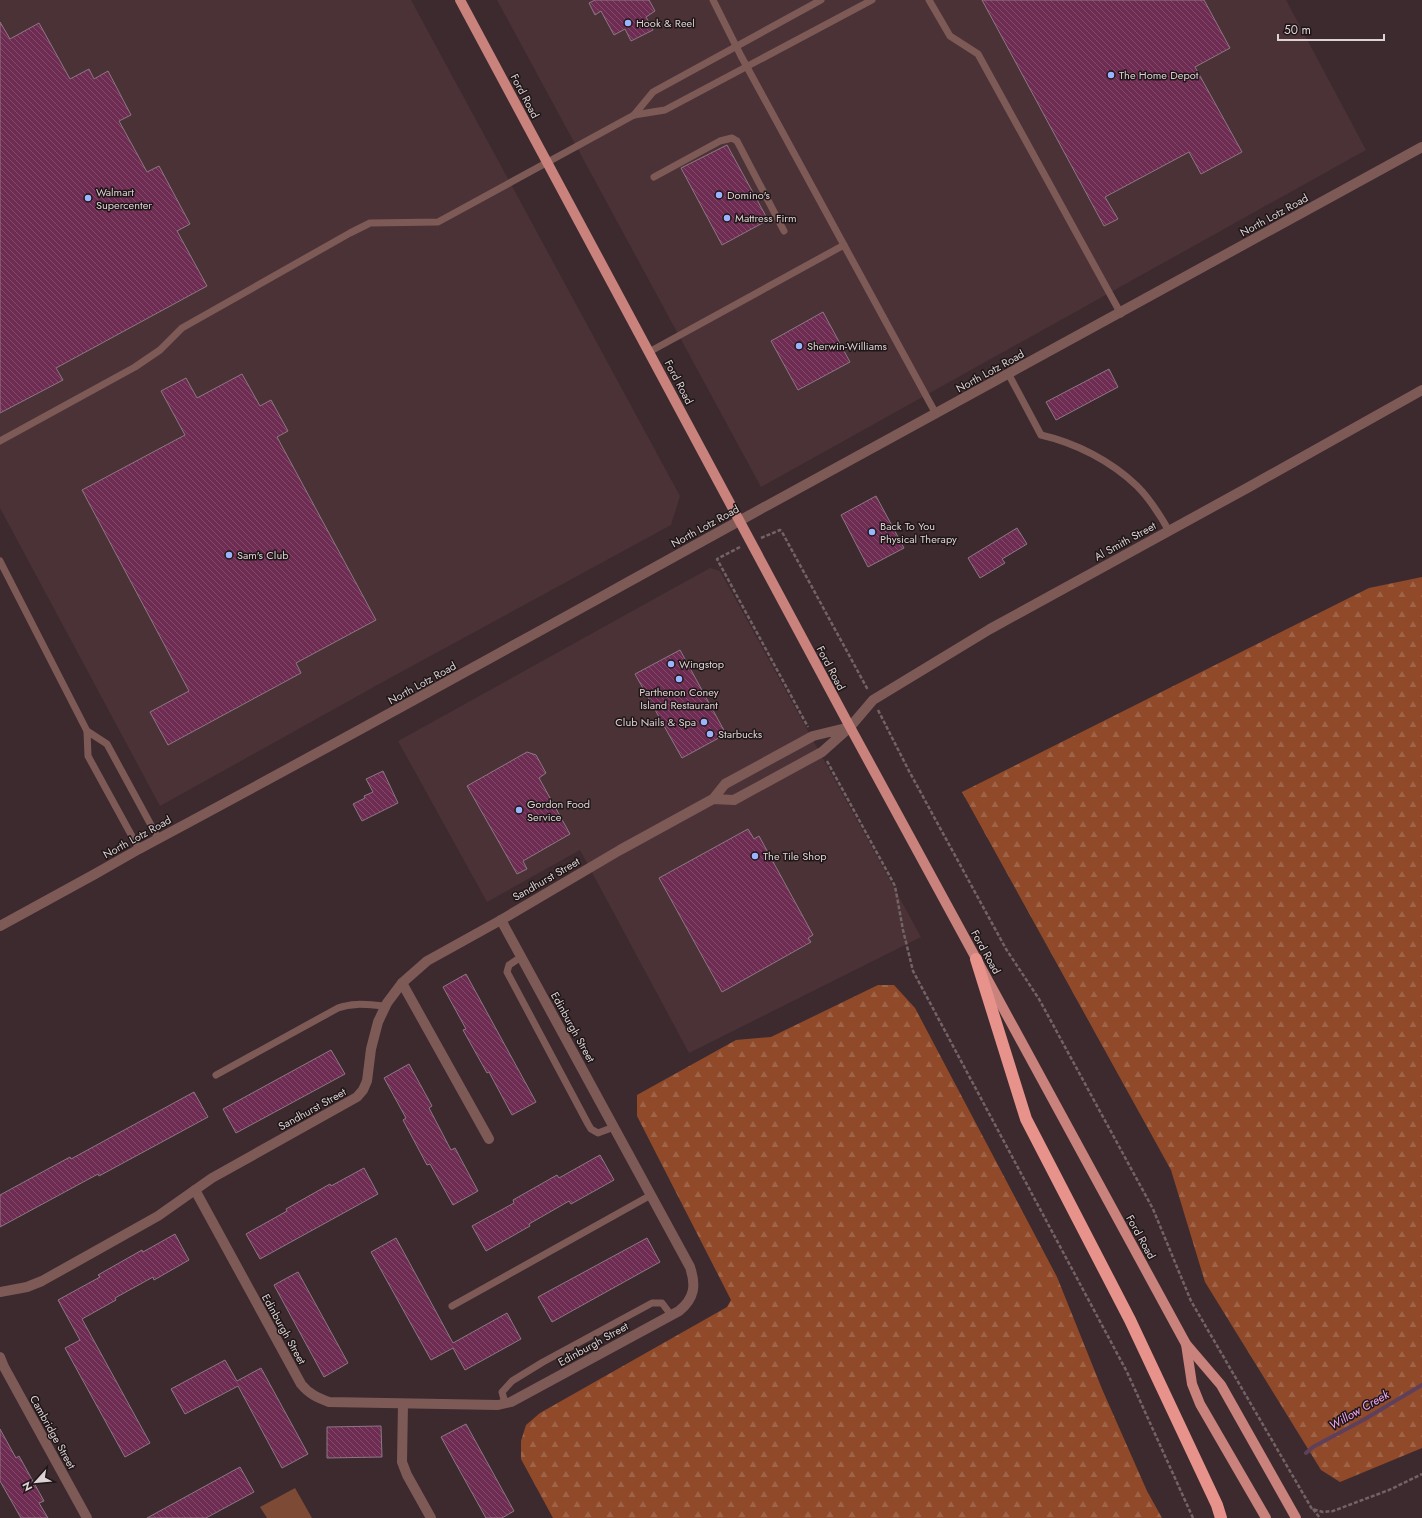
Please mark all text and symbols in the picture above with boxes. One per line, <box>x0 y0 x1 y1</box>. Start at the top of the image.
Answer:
place label: Hook & Reel <box>636 15 695 31</box>
scale bar <box>1278 16 1384 42</box>
marker: Hook & Reel <box>623 18 633 28</box>
text: 50 m <box>1284 21 1311 39</box>
place label: The Home Depot <box>1119 67 1199 83</box>
marker: The Home Depot <box>1106 70 1116 80</box>
street label: Ford Road <box>507 71 543 121</box>
place label: Walmart Supercenter <box>96 184 152 213</box>
place label: Domino's <box>727 187 770 203</box>
marker: Domino's <box>714 190 724 200</box>
street label: North Lotz Road <box>1237 190 1311 240</box>
marker: Walmart Supercenter <box>83 193 93 203</box>
place label: Mattress Firm <box>735 210 797 226</box>
marker: Mattress Firm <box>722 213 732 223</box>
place label: Sherwin-Williams <box>807 338 888 354</box>
marker: Sherwin-Williams <box>794 341 804 351</box>
street label: North Lotz Road <box>953 346 1027 396</box>
street label: Ford Road <box>661 357 697 407</box>
street label: North Lotz Road <box>668 501 742 551</box>
street label: Al Smith Street <box>1091 517 1159 565</box>
place label: Back To You Physical Therapy <box>880 518 957 547</box>
marker: Back To You Physical Therapy <box>867 527 877 537</box>
place label: Sam's Club <box>237 547 288 563</box>
marker: Sam's Club <box>224 550 234 560</box>
street label: Ford Road <box>813 643 849 693</box>
place label: Wingstop <box>679 656 724 672</box>
street label: North Lotz Road <box>385 658 459 708</box>
marker: Wingstop <box>666 659 676 669</box>
marker: Parthenon Coney Island Restaurant <box>674 674 684 684</box>
place label: Parthenon Coney Island Restaurant <box>639 684 719 713</box>
place label: Club Nails & Spa <box>615 714 696 730</box>
marker: Club Nails & Spa <box>699 717 709 727</box>
place label: Starbucks <box>718 726 763 742</box>
marker: Starbucks <box>705 729 715 739</box>
place label: Gordon Food Service <box>527 796 590 825</box>
marker: Gordon Food Service <box>514 805 524 815</box>
street label: North Lotz Road <box>100 812 174 862</box>
place label: The Tile Shop <box>763 848 826 864</box>
marker: The Tile Shop <box>750 851 760 861</box>
street label: Sandhurst Street <box>509 853 583 905</box>
street label: Ford Road <box>967 927 1005 977</box>
street label: Edinburgh Street <box>547 989 599 1065</box>
street label: Sandhurst Street <box>275 1084 349 1134</box>
street label: Ford Road <box>1122 1212 1160 1262</box>
street label: Edinburgh Street <box>258 1291 310 1367</box>
street label: Edinburgh Street <box>555 1318 631 1370</box>
water label: Willow Creek <box>1326 1385 1393 1434</box>
street label: Cambridge Street <box>26 1392 80 1472</box>
north arrow <box>16 1462 56 1502</box>
text: N <box>18 1479 36 1494</box>

